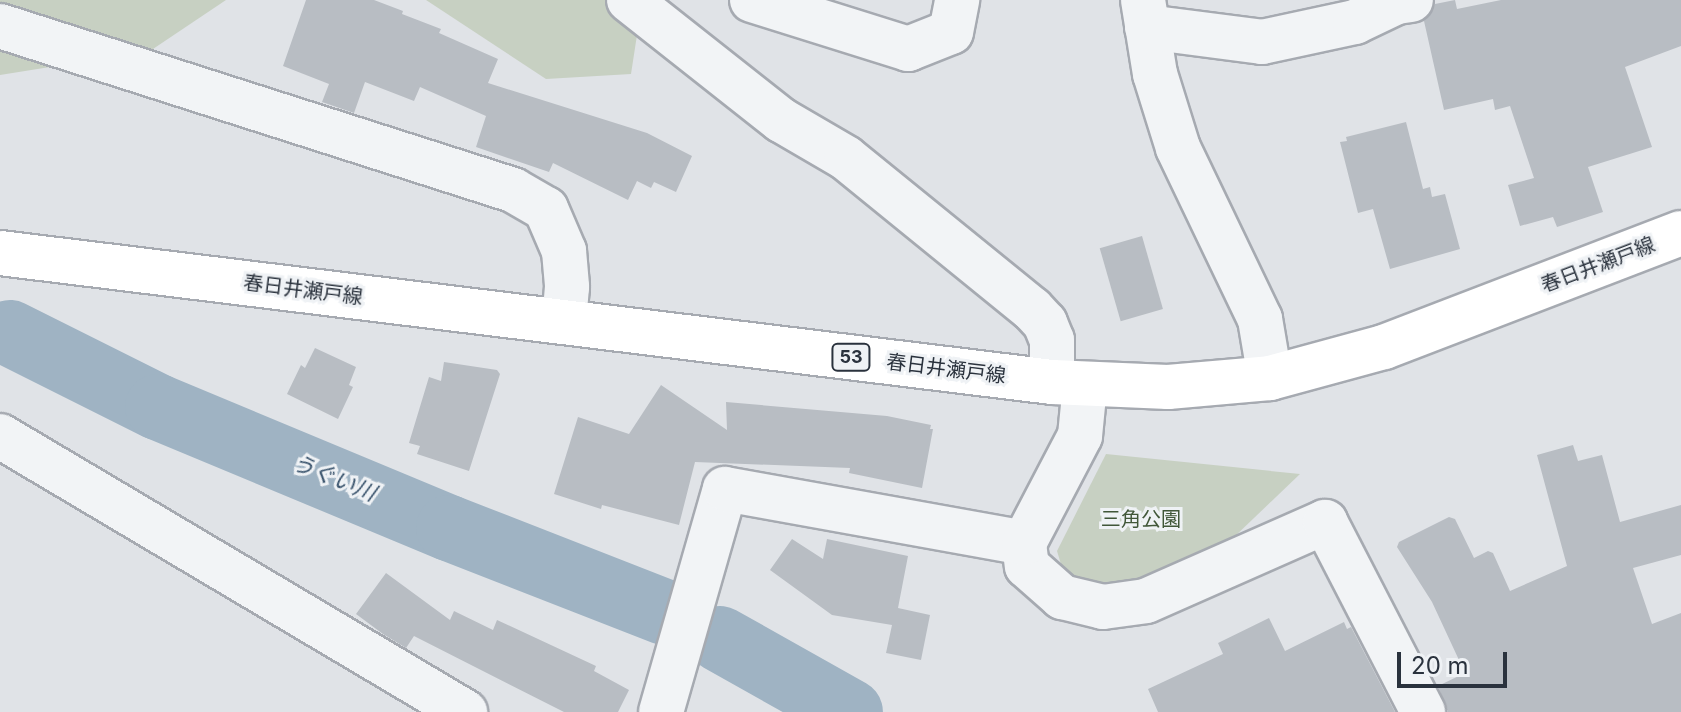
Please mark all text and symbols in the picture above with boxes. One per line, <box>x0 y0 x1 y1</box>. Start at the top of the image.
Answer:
street label: 春日井瀬戸線 <box>1538 232 1658 298</box>
street label: 春日井瀬戸線 <box>242 271 364 309</box>
road number: 53 <box>831 343 871 371</box>
street label: 春日井瀬戸線 <box>885 350 1007 388</box>
water label: うぐい川 <box>288 449 380 507</box>
park label: 三角公園 <box>1101 507 1181 531</box>
scale bar <box>1401 636 1511 686</box>
text: 20 m <box>1411 651 1469 680</box>

